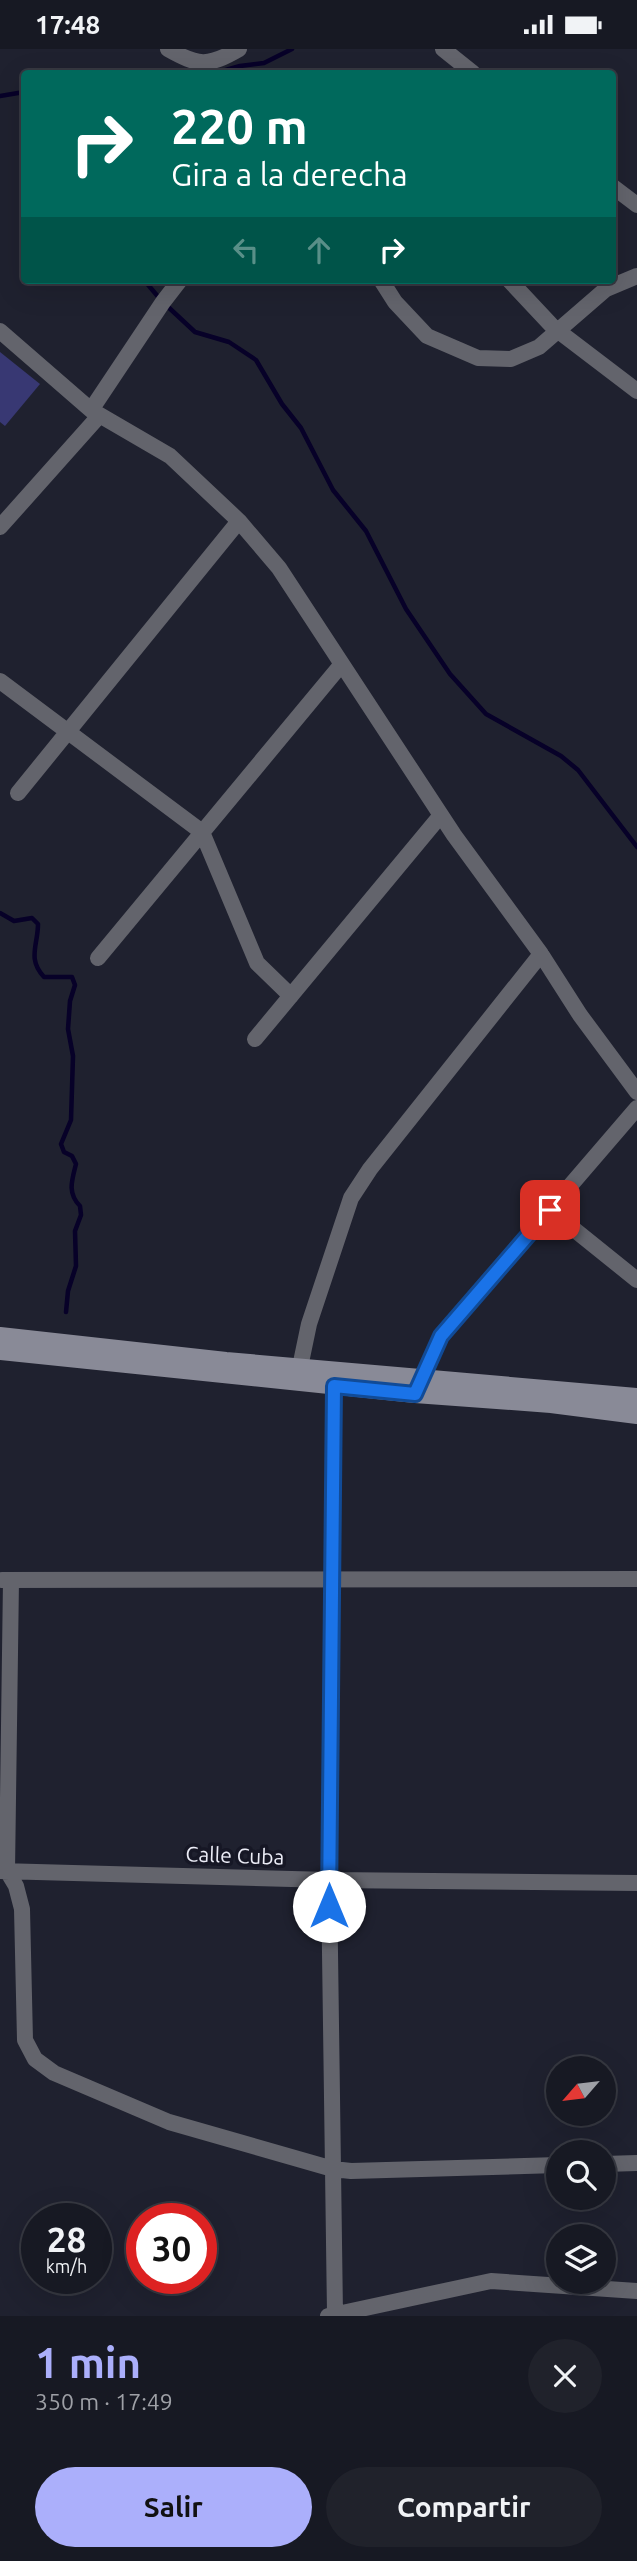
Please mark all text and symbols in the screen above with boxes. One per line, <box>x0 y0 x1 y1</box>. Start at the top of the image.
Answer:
text: 17:48 <box>35 10 100 39</box>
icon: right <box>56 98 147 189</box>
text: 220 m <box>171 98 308 153</box>
text: Gira a la derecha <box>171 156 408 192</box>
icon: left <box>227 231 265 269</box>
icon: ahead <box>300 231 338 269</box>
icon: right <box>373 231 411 269</box>
pin <box>520 1180 580 1240</box>
icon: arrive <box>531 1191 569 1229</box>
street label: Calle Cuba <box>185 1841 285 1869</box>
position arrow <box>292 1869 366 1943</box>
north arrow <box>546 2056 616 2126</box>
map controls <box>546 2056 616 2294</box>
button: search <box>546 2140 616 2210</box>
speed limit sign: 30 <box>126 2203 217 2294</box>
text: 28 <box>47 2219 86 2259</box>
button: layers <box>546 2224 616 2294</box>
text: km/h <box>46 2256 87 2276</box>
text: 1 min <box>35 2339 141 2386</box>
button: close <box>528 2339 602 2413</box>
text: 350 m · 17:49 <box>35 2389 173 2414</box>
button: Salir <box>35 2467 312 2547</box>
button: Compartir <box>326 2467 602 2547</box>

